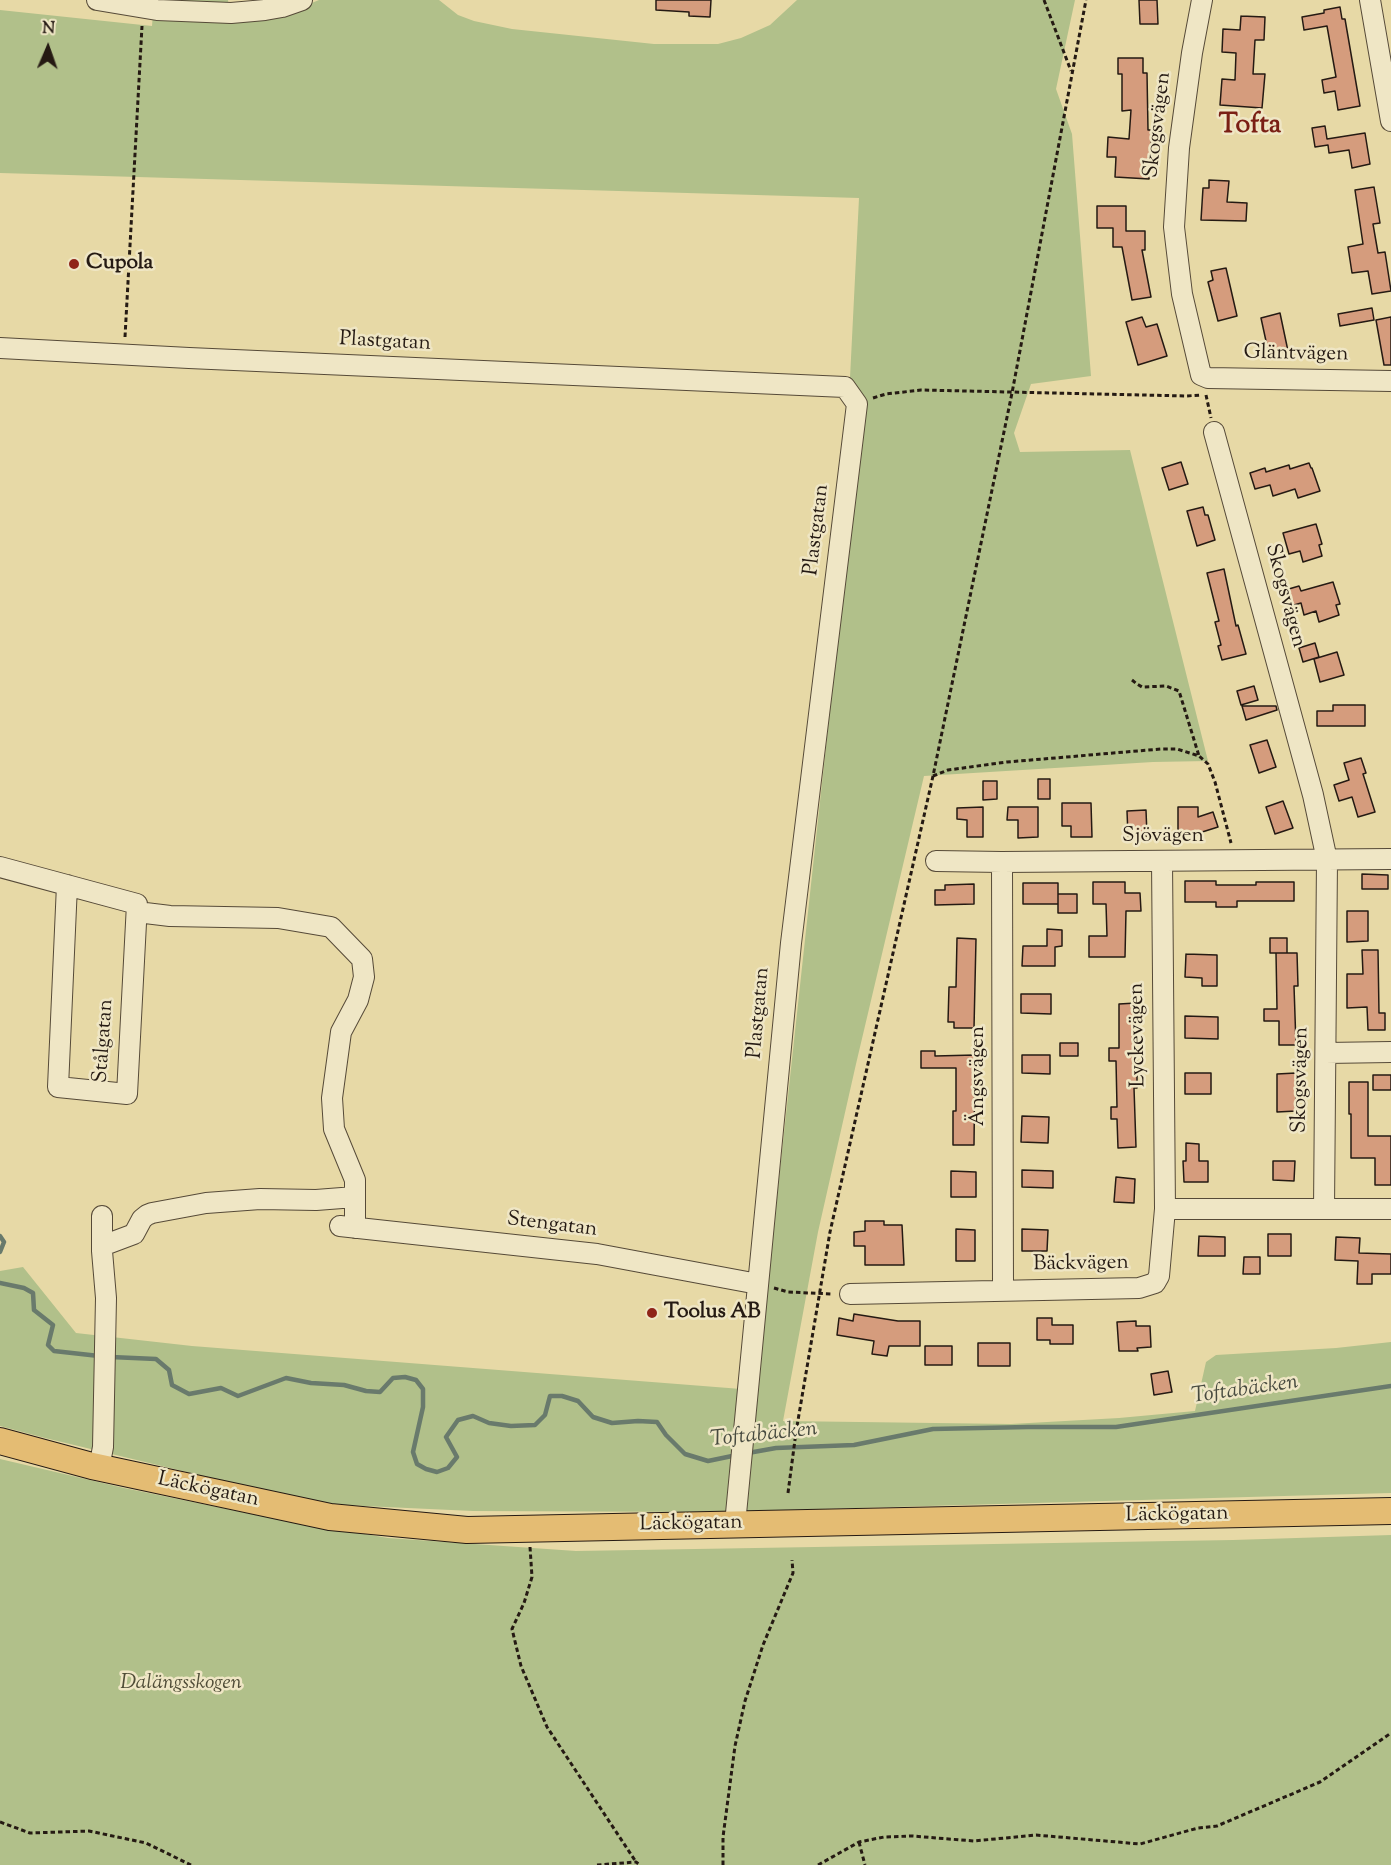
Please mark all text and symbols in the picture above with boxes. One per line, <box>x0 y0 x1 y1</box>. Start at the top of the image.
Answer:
north arrow <box>18 18 78 78</box>
text: N <box>42 18 55 41</box>
street label: Skogsvägen <box>1140 71 1178 179</box>
district label: Tofta <box>1219 111 1281 143</box>
place label: Cupola <box>86 251 153 277</box>
marker: Cupola <box>67 257 81 271</box>
street label: Plastgatan <box>338 328 432 358</box>
street label: Gläntvägen <box>1243 341 1349 369</box>
street label: Plastgatan <box>800 483 836 577</box>
street label: Skogsvägen <box>1258 541 1310 651</box>
street label: Sjövägen <box>1122 824 1204 850</box>
street label: Plastgatan <box>743 966 777 1060</box>
street label: Lyckevägen <box>1125 982 1153 1088</box>
street label: Stålgatan <box>90 998 120 1084</box>
street label: Ängsvägen <box>966 1026 992 1126</box>
street label: Skogsvägen <box>1288 1027 1316 1133</box>
street label: Stengatan <box>505 1208 599 1244</box>
street label: Bäckvägen <box>1033 1252 1129 1278</box>
place label: Toolus AB <box>664 1300 761 1326</box>
marker: Toolus AB <box>645 1306 659 1320</box>
water label: Toftabäcken <box>1190 1370 1300 1412</box>
water label: Toftabäcken <box>709 1417 819 1455</box>
street label: Läckögatan <box>155 1468 261 1514</box>
street label: Läckögatan <box>1125 1503 1229 1529</box>
street label: Läckögatan <box>639 1512 743 1538</box>
park label: Dalängsskogen <box>120 1671 242 1697</box>

